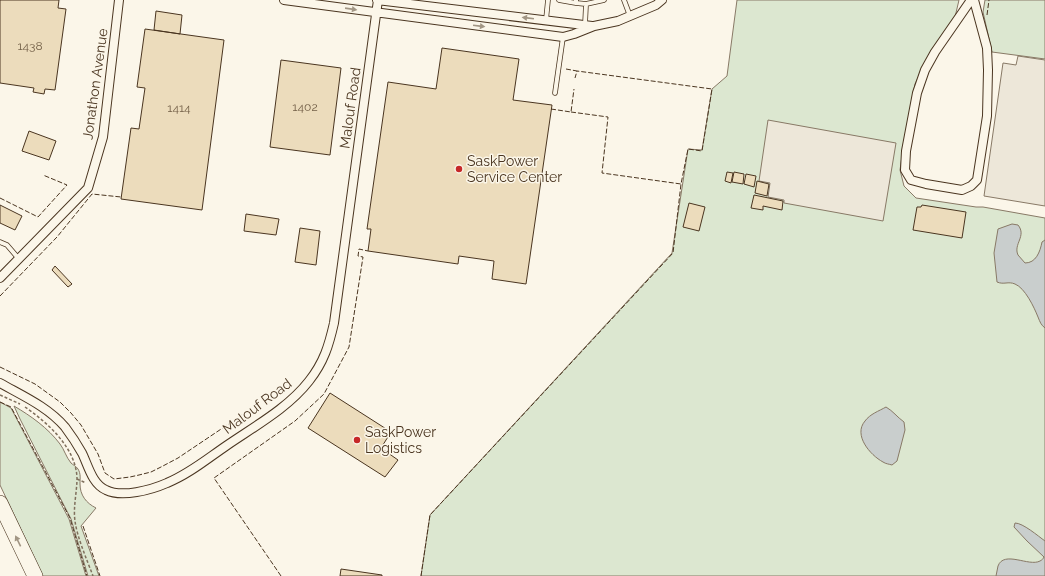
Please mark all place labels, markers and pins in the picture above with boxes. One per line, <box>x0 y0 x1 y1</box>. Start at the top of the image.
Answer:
place label: SaskPower Service Center <box>467 153 562 185</box>
marker: SaskPower Service Center <box>454 164 464 174</box>
place label: SaskPower Logistics <box>365 424 436 456</box>
marker: SaskPower Logistics <box>352 435 362 445</box>

